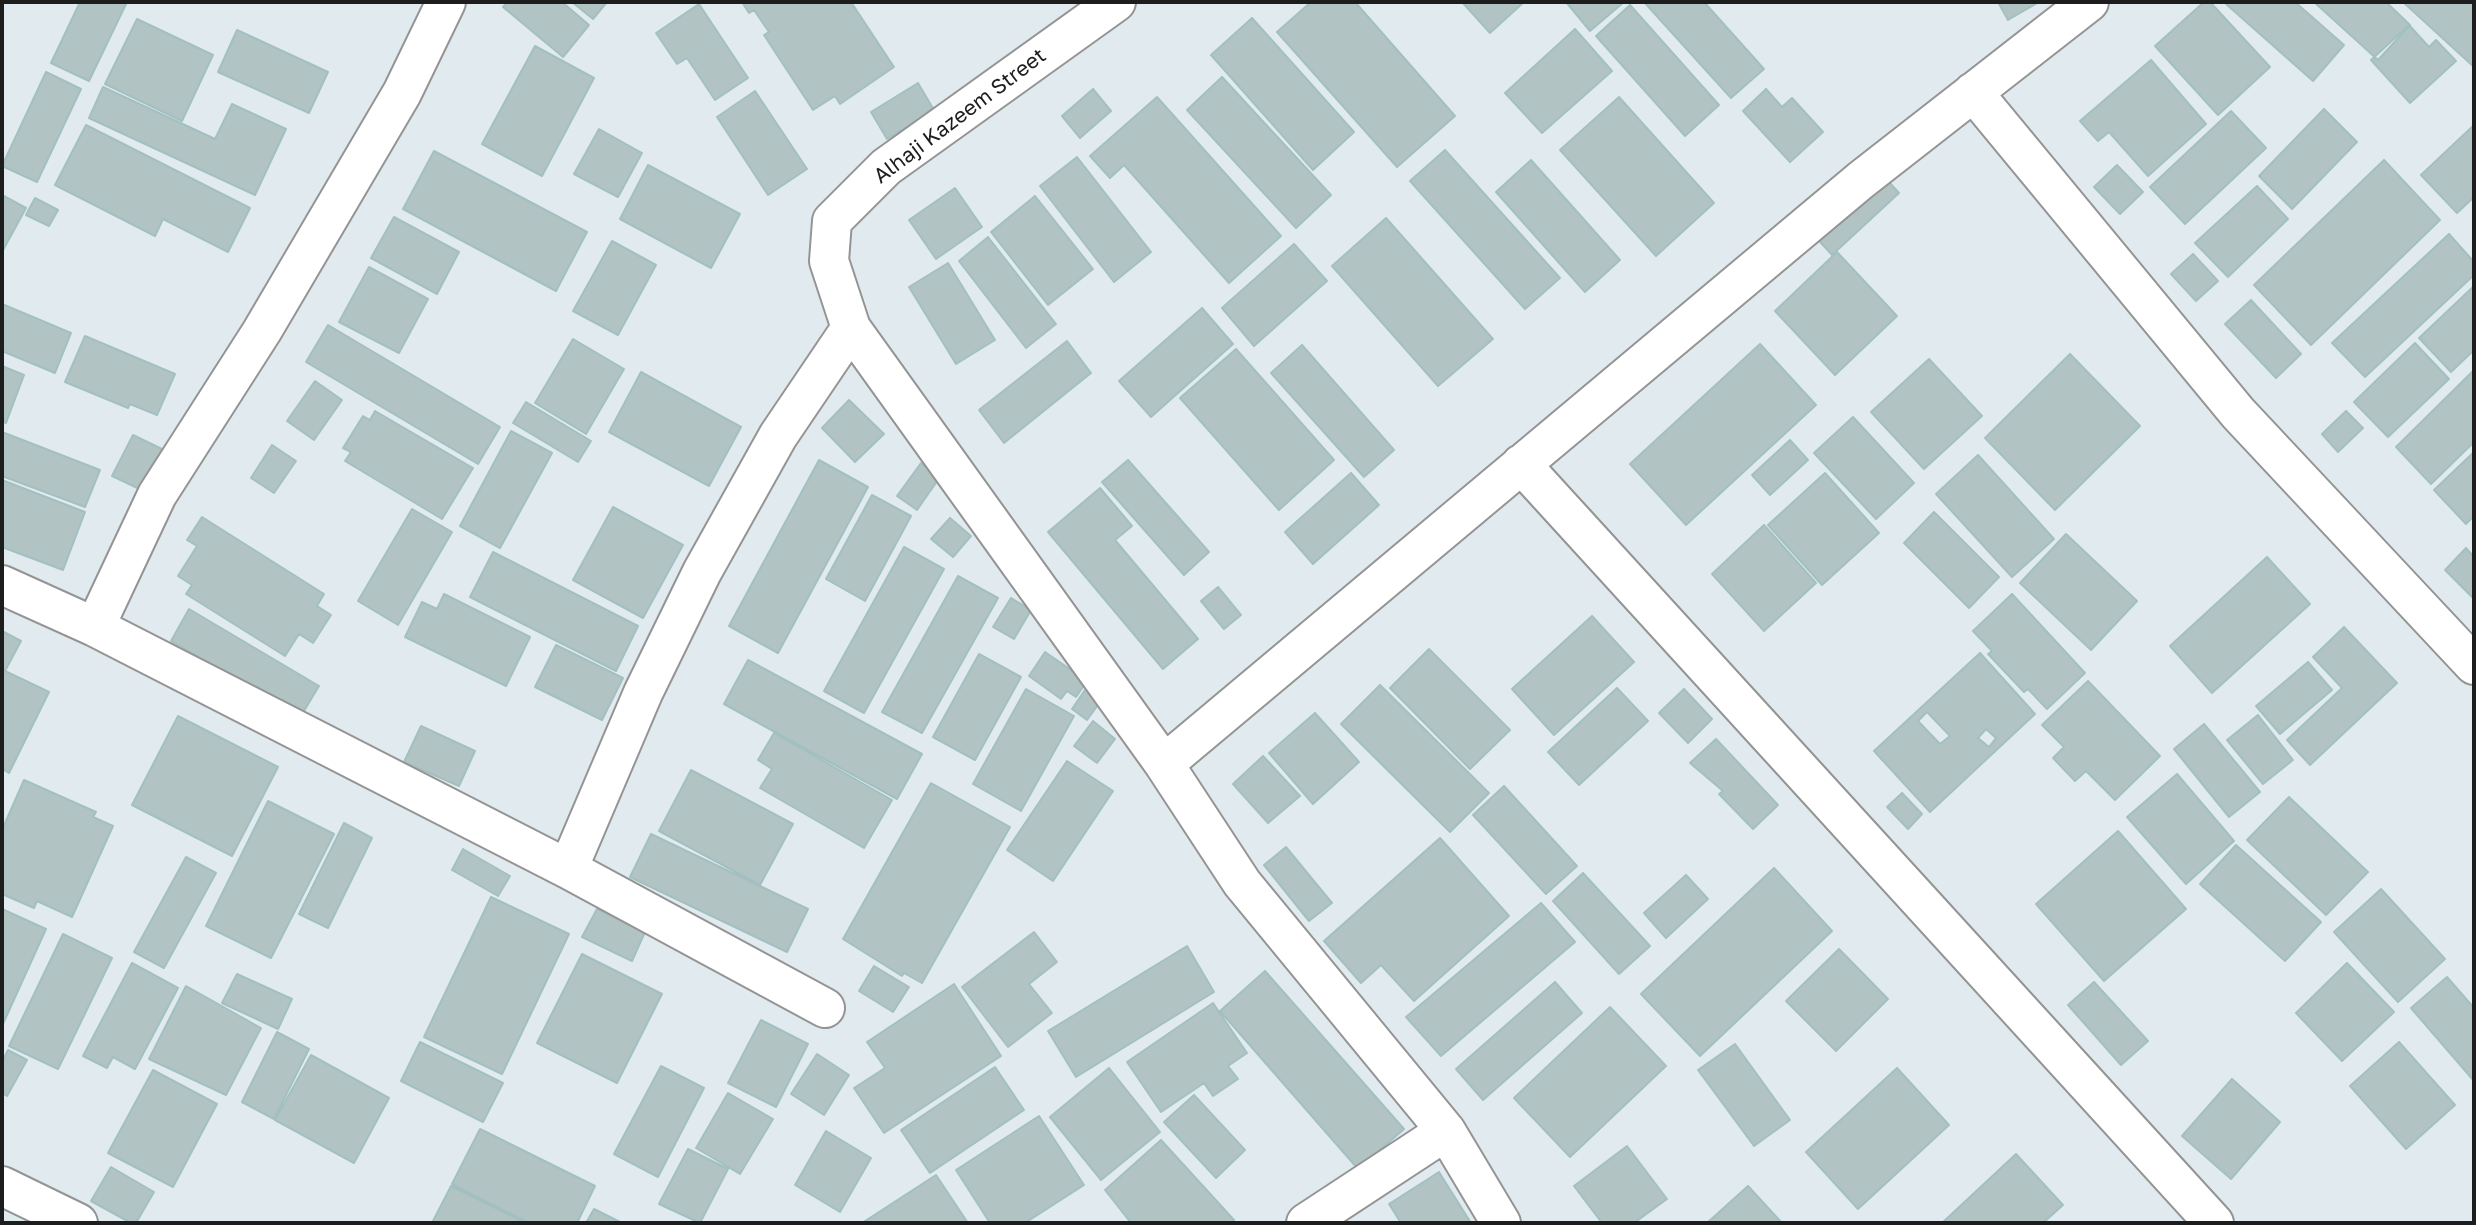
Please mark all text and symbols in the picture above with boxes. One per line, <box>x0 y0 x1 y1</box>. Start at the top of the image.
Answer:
street label: Alhaji Kazeem Street <box>869 43 1051 189</box>

